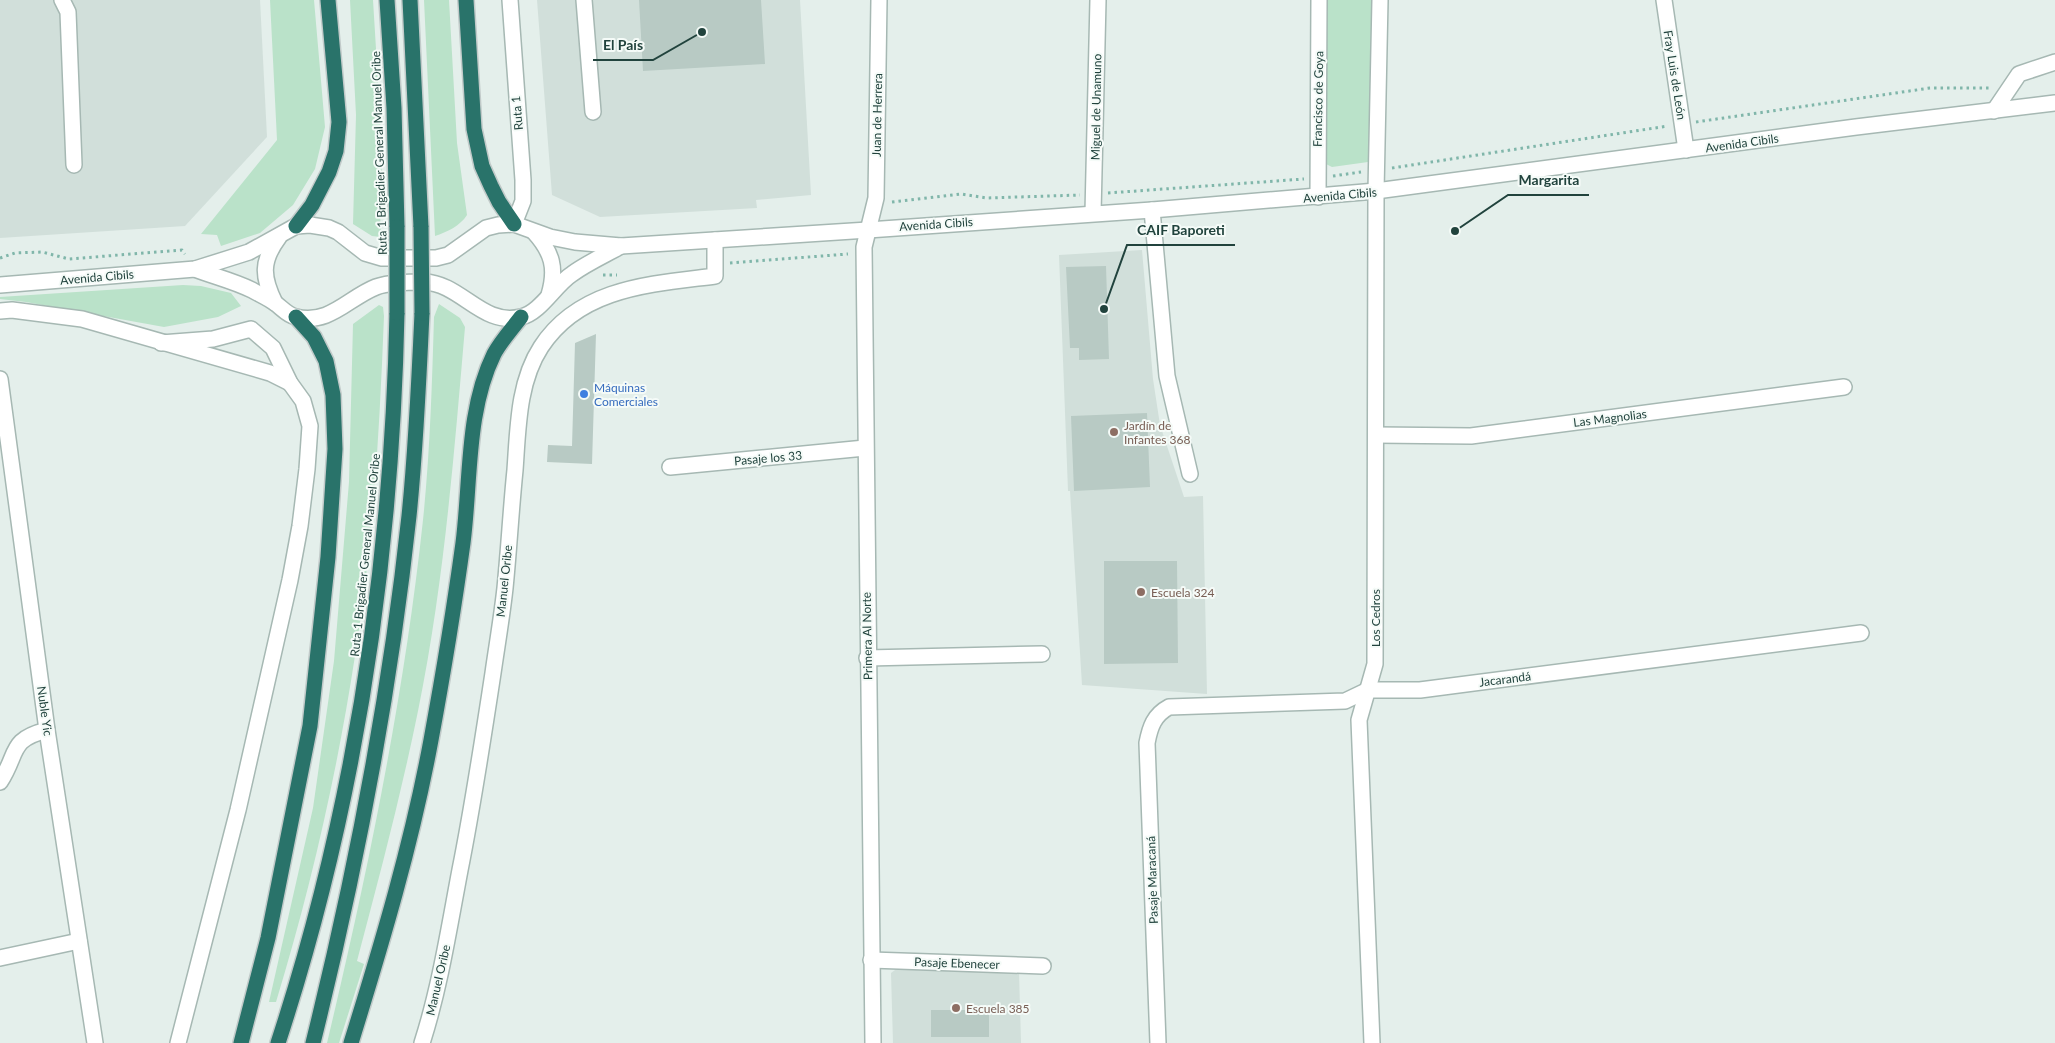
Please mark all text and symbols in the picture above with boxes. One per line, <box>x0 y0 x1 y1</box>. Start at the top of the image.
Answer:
street label: Fray Luis de León <box>1660 29 1690 121</box>
callout: El País <box>593 31 653 60</box>
text: El País <box>603 36 643 53</box>
street label: Ruta 1 Brigadier General Manuel Oribe <box>368 51 390 255</box>
street label: Francisco de Goya <box>1310 51 1326 147</box>
street label: Miguel de Unamuno <box>1088 53 1104 160</box>
street label: Juan de Herrera <box>869 73 885 157</box>
street label: Ruta 1 <box>508 95 526 131</box>
street label: Avenida Cibils <box>1704 130 1780 156</box>
callout: Margarita <box>1508 166 1589 195</box>
text: Margarita <box>1519 171 1579 188</box>
street label: Avenida Cibils <box>1303 184 1377 206</box>
street label: Avenida Cibils <box>899 214 973 234</box>
callout: CAIF Baporeti <box>1127 216 1235 245</box>
text: CAIF Baporeti <box>1137 221 1225 238</box>
street label: Avenida Cibils <box>60 266 134 288</box>
place label: Máquinas Comerciales <box>594 380 658 409</box>
marker: Máquinas Comerciales <box>578 388 590 400</box>
street label: Las Magnolias <box>1572 406 1648 430</box>
place label: Jardín de Infantes 368 <box>1124 418 1190 447</box>
marker: Jardín de Infantes 368 <box>1108 426 1120 438</box>
street label: Pasaje los 33 <box>733 448 803 468</box>
street label: Ruta 1 Brigadier General Manuel Oribe <box>347 453 383 657</box>
street label: Manuel Oribe <box>493 544 515 618</box>
place label: Escuela 324 <box>1151 585 1215 600</box>
marker: Escuela 324 <box>1135 586 1147 598</box>
street label: Los Cedros <box>1368 589 1383 647</box>
street label: Primera Al Norte <box>859 592 875 680</box>
street label: Jacarandá <box>1478 668 1532 690</box>
street label: Nuble Yic <box>34 685 56 737</box>
street label: Pasaje Maracaná <box>1143 836 1161 924</box>
street label: Manuel Oribe <box>423 943 453 1017</box>
street label: Pasaje Ebenecer <box>914 954 1001 972</box>
place label: Escuela 385 <box>966 1001 1030 1016</box>
marker: Escuela 385 <box>950 1002 962 1014</box>

